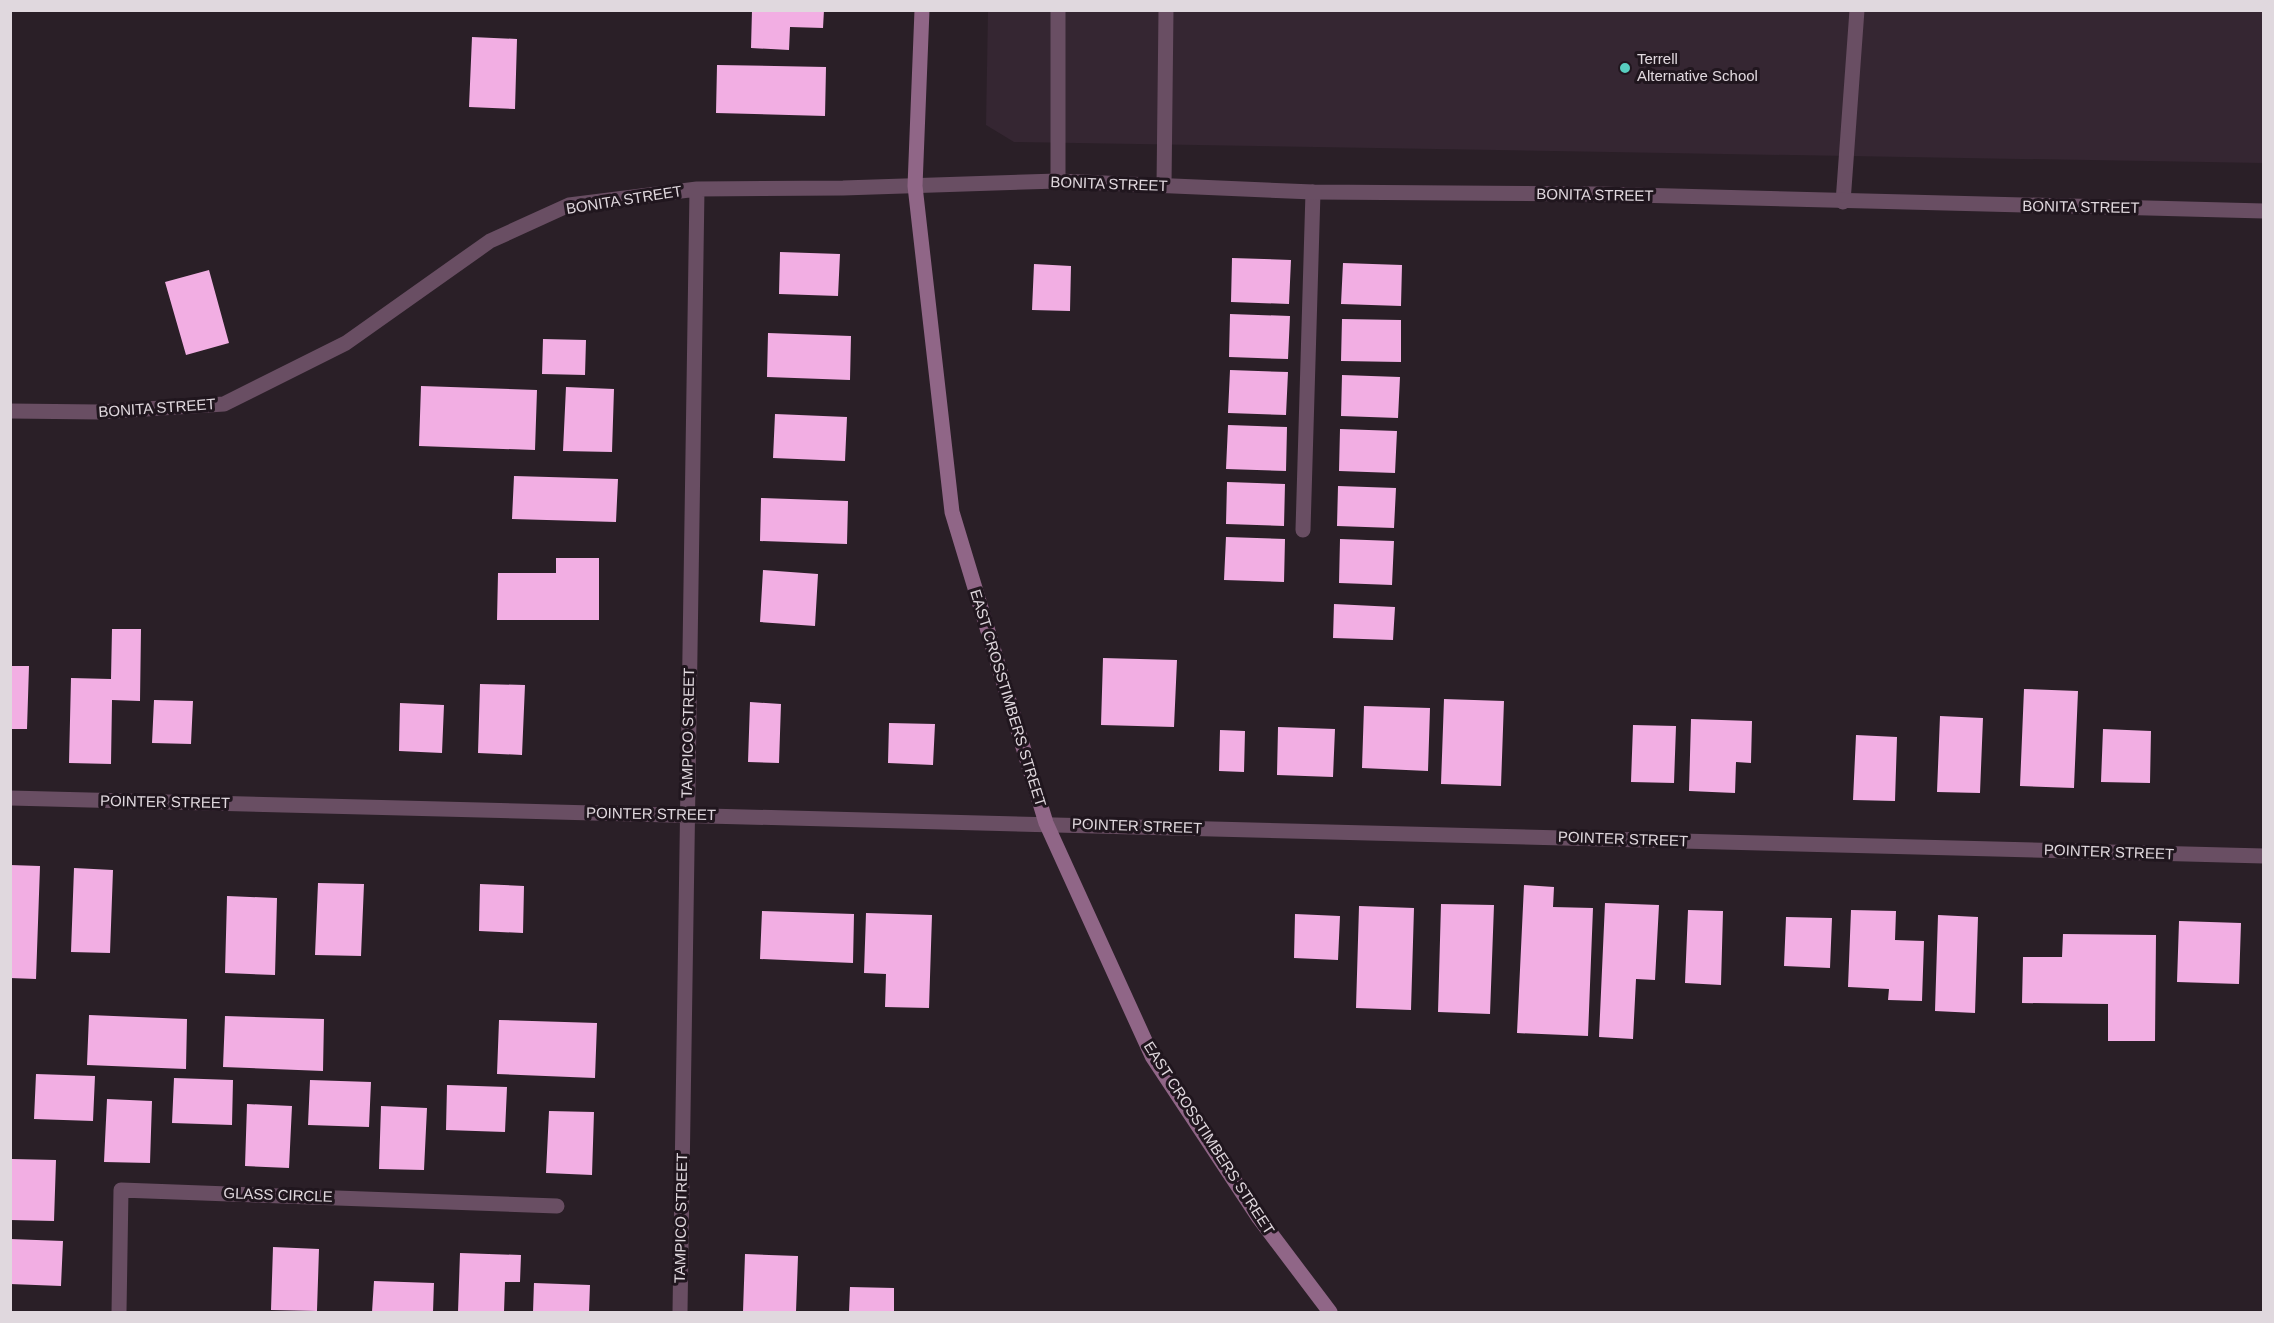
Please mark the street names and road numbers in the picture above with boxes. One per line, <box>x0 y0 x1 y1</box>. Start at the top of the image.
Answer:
street label: BONITA STREET <box>1050 173 1168 194</box>
street label: BONITA STREET <box>565 182 683 217</box>
street label: BONITA STREET <box>1536 185 1654 204</box>
street label: BONITA STREET <box>2022 197 2140 216</box>
street label: BONITA STREET <box>98 395 216 420</box>
street label: EAST CROSSTIMBERS STREET <box>967 587 1050 809</box>
street label: TAMPICO STREET <box>678 668 697 798</box>
street label: POINTER STREET <box>100 792 230 811</box>
street label: POINTER STREET <box>586 804 716 823</box>
street label: POINTER STREET <box>1072 815 1202 836</box>
street label: POINTER STREET <box>1558 828 1688 849</box>
street label: POINTER STREET <box>2044 841 2174 862</box>
street label: EAST CROSSTIMBERS STREET <box>1141 1038 1278 1237</box>
street label: TAMPICO STREET <box>671 1153 690 1283</box>
street label: GLASS CIRCLE <box>223 1184 333 1205</box>

